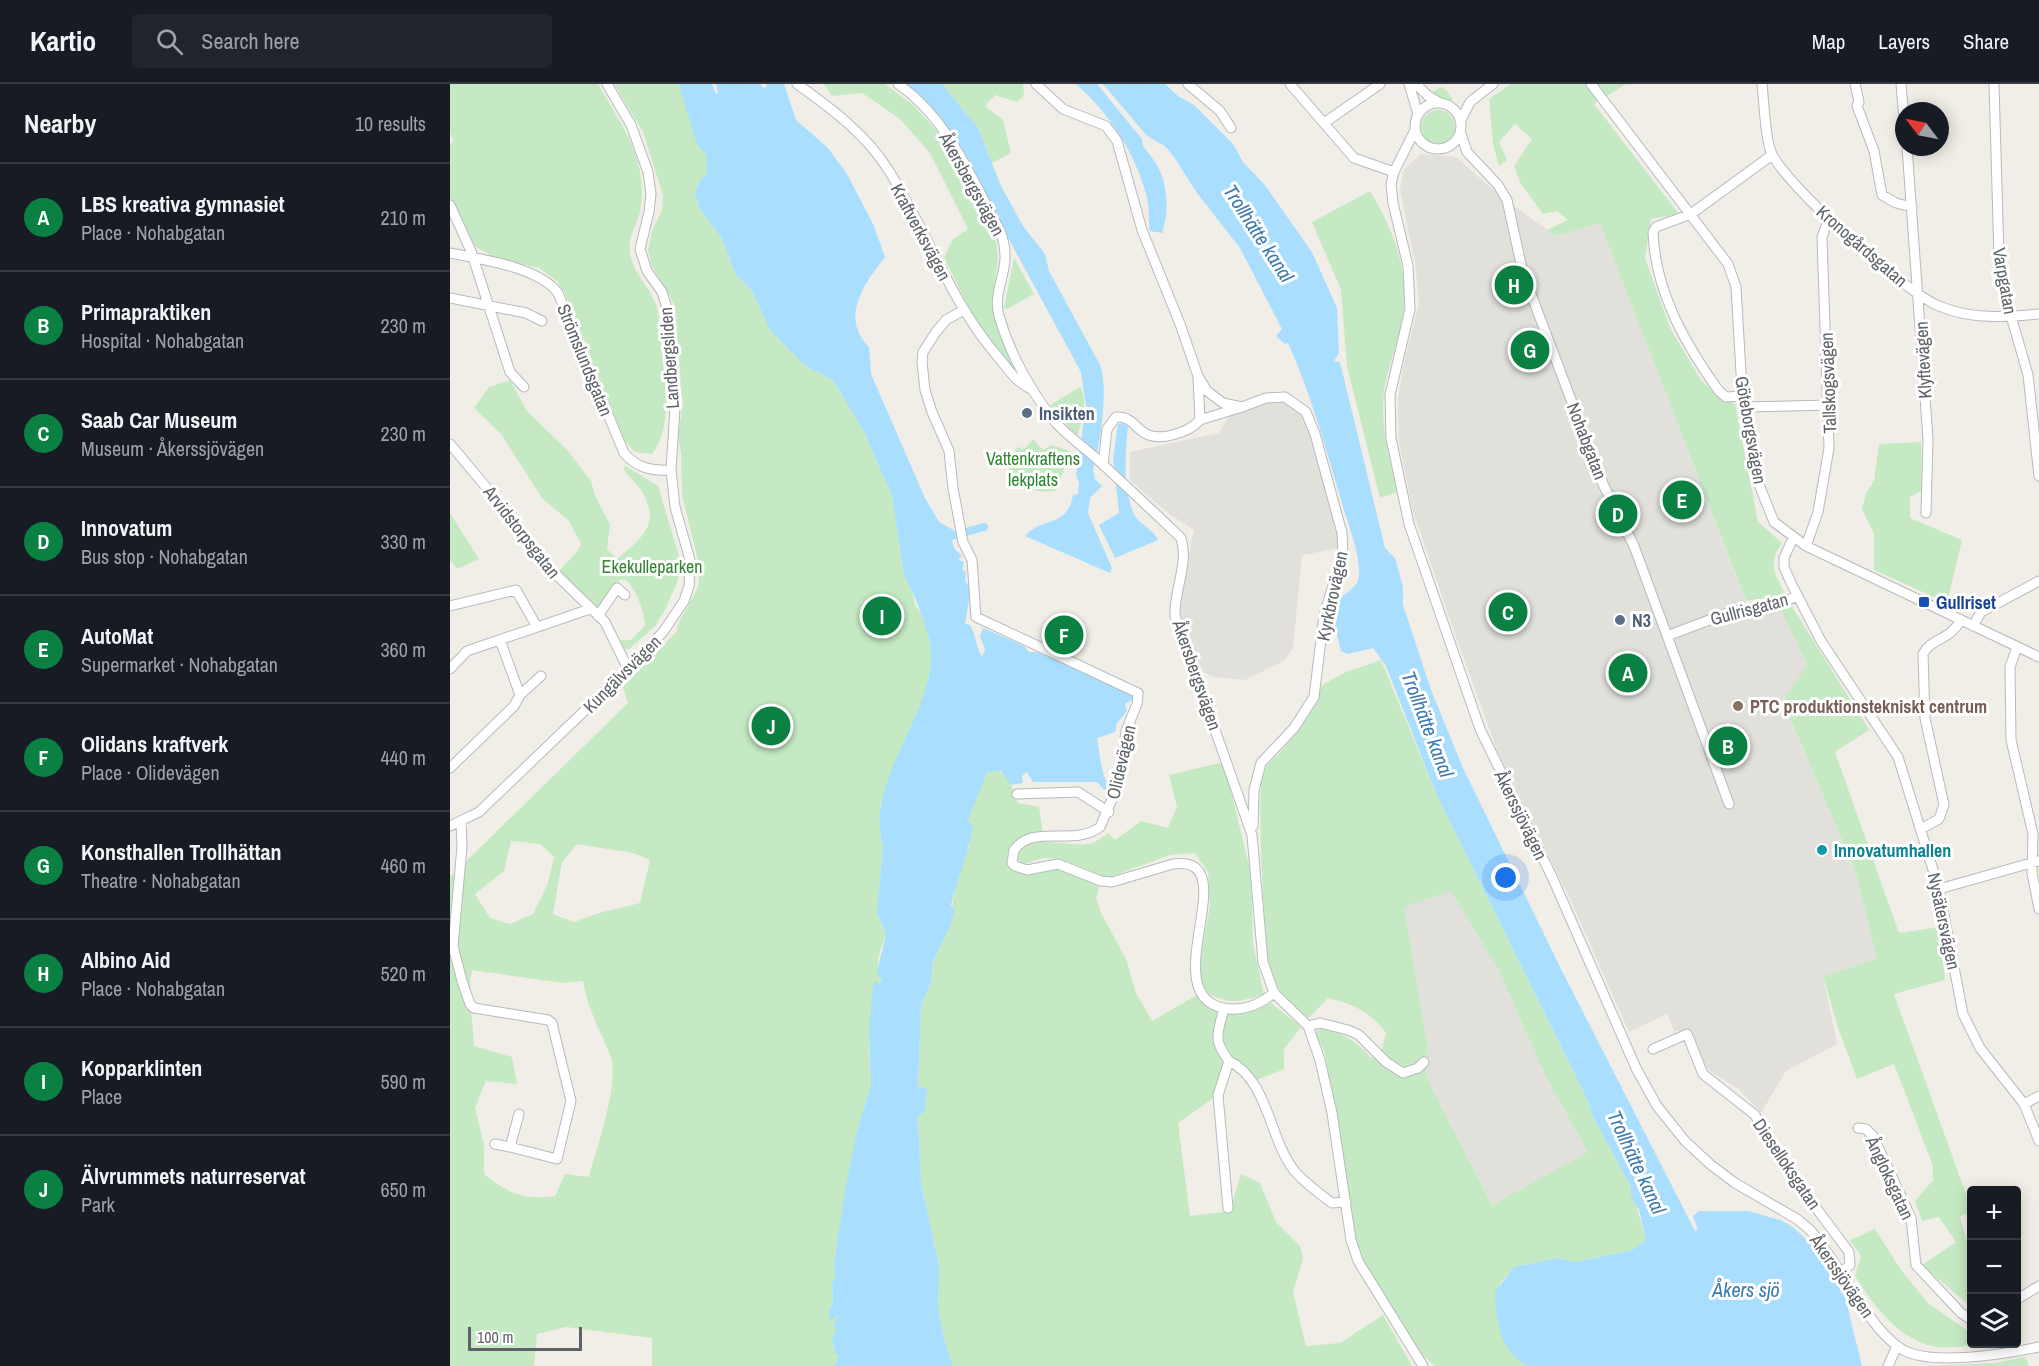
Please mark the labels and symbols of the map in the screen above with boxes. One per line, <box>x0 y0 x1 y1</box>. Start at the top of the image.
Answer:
north arrow <box>1895 102 1949 156</box>
street label: Åkersbergsvägen <box>933 127 1011 240</box>
street label: Kraftverksvägen <box>885 179 957 285</box>
water label: Trollhätte kanal <box>1217 179 1301 287</box>
street label: Kronogårdsgatan <box>1811 199 1913 293</box>
street label: Varpgatan <box>1987 246 2023 316</box>
pin: H <box>1494 262 1534 308</box>
street label: Strömslundsgatan <box>551 300 619 420</box>
street label: Landbergsliden <box>653 306 685 410</box>
street label: Klyftevägen <box>1908 321 1938 399</box>
pin: G <box>1510 328 1550 372</box>
street label: Tallskogsvägen <box>1814 332 1842 434</box>
street label: Göteborgsvägen <box>1729 374 1773 486</box>
street label: Nohabgatan <box>1561 399 1613 483</box>
place label: Insikten <box>1039 401 1095 426</box>
marker: Insikten <box>1020 406 1034 420</box>
park label: Vattenkraftens lekplats <box>986 446 1080 492</box>
pin: E <box>1662 478 1702 522</box>
street label: Arvidstorpsgatan <box>477 480 566 584</box>
pin: D <box>1598 492 1638 536</box>
street label: Kyrkbrovägen <box>1310 549 1354 643</box>
park label: Ekekulleparken <box>602 554 702 579</box>
street label: Gullrisgatan <box>1707 587 1791 631</box>
pin: C <box>1488 590 1528 634</box>
place label: Gullriset <box>1936 590 1996 615</box>
pin: I <box>862 594 902 638</box>
marker: Gullriset <box>1917 595 1931 609</box>
place label: N3 <box>1632 608 1651 633</box>
pin: F <box>1044 612 1084 658</box>
marker: N3 <box>1613 613 1627 627</box>
street label: Åkersbergsvägen <box>1166 616 1228 733</box>
street label: Kungälvsvägen <box>577 629 667 719</box>
pin: A <box>1608 650 1648 696</box>
water label: Trollhätte kanal <box>1395 667 1461 781</box>
place label: PTC produktionstekniskt centrum <box>1750 694 1987 719</box>
marker: PTC produktionstekniskt centrum <box>1731 699 1745 713</box>
pin: J <box>752 704 790 748</box>
street label: Olidevägen <box>1100 722 1142 802</box>
pin: B <box>1708 724 1748 768</box>
street label: Åkerssjövägen <box>1488 765 1553 864</box>
place label: Innovatumhallen <box>1834 838 1951 863</box>
marker: Innovatumhallen <box>1815 843 1829 857</box>
your location <box>1491 863 1520 892</box>
street label: Nysätersvägen <box>1922 870 1966 972</box>
water label: Trollhätte kanal <box>1601 1106 1673 1218</box>
street label: Dieselloksgatan <box>1747 1113 1827 1215</box>
street label: Ångloksgatan <box>1859 1131 1920 1224</box>
street label: Åkerssjövägen <box>1803 1228 1880 1323</box>
water label: Åkers sjö <box>1711 1276 1780 1303</box>
scale bar <box>468 1324 582 1352</box>

